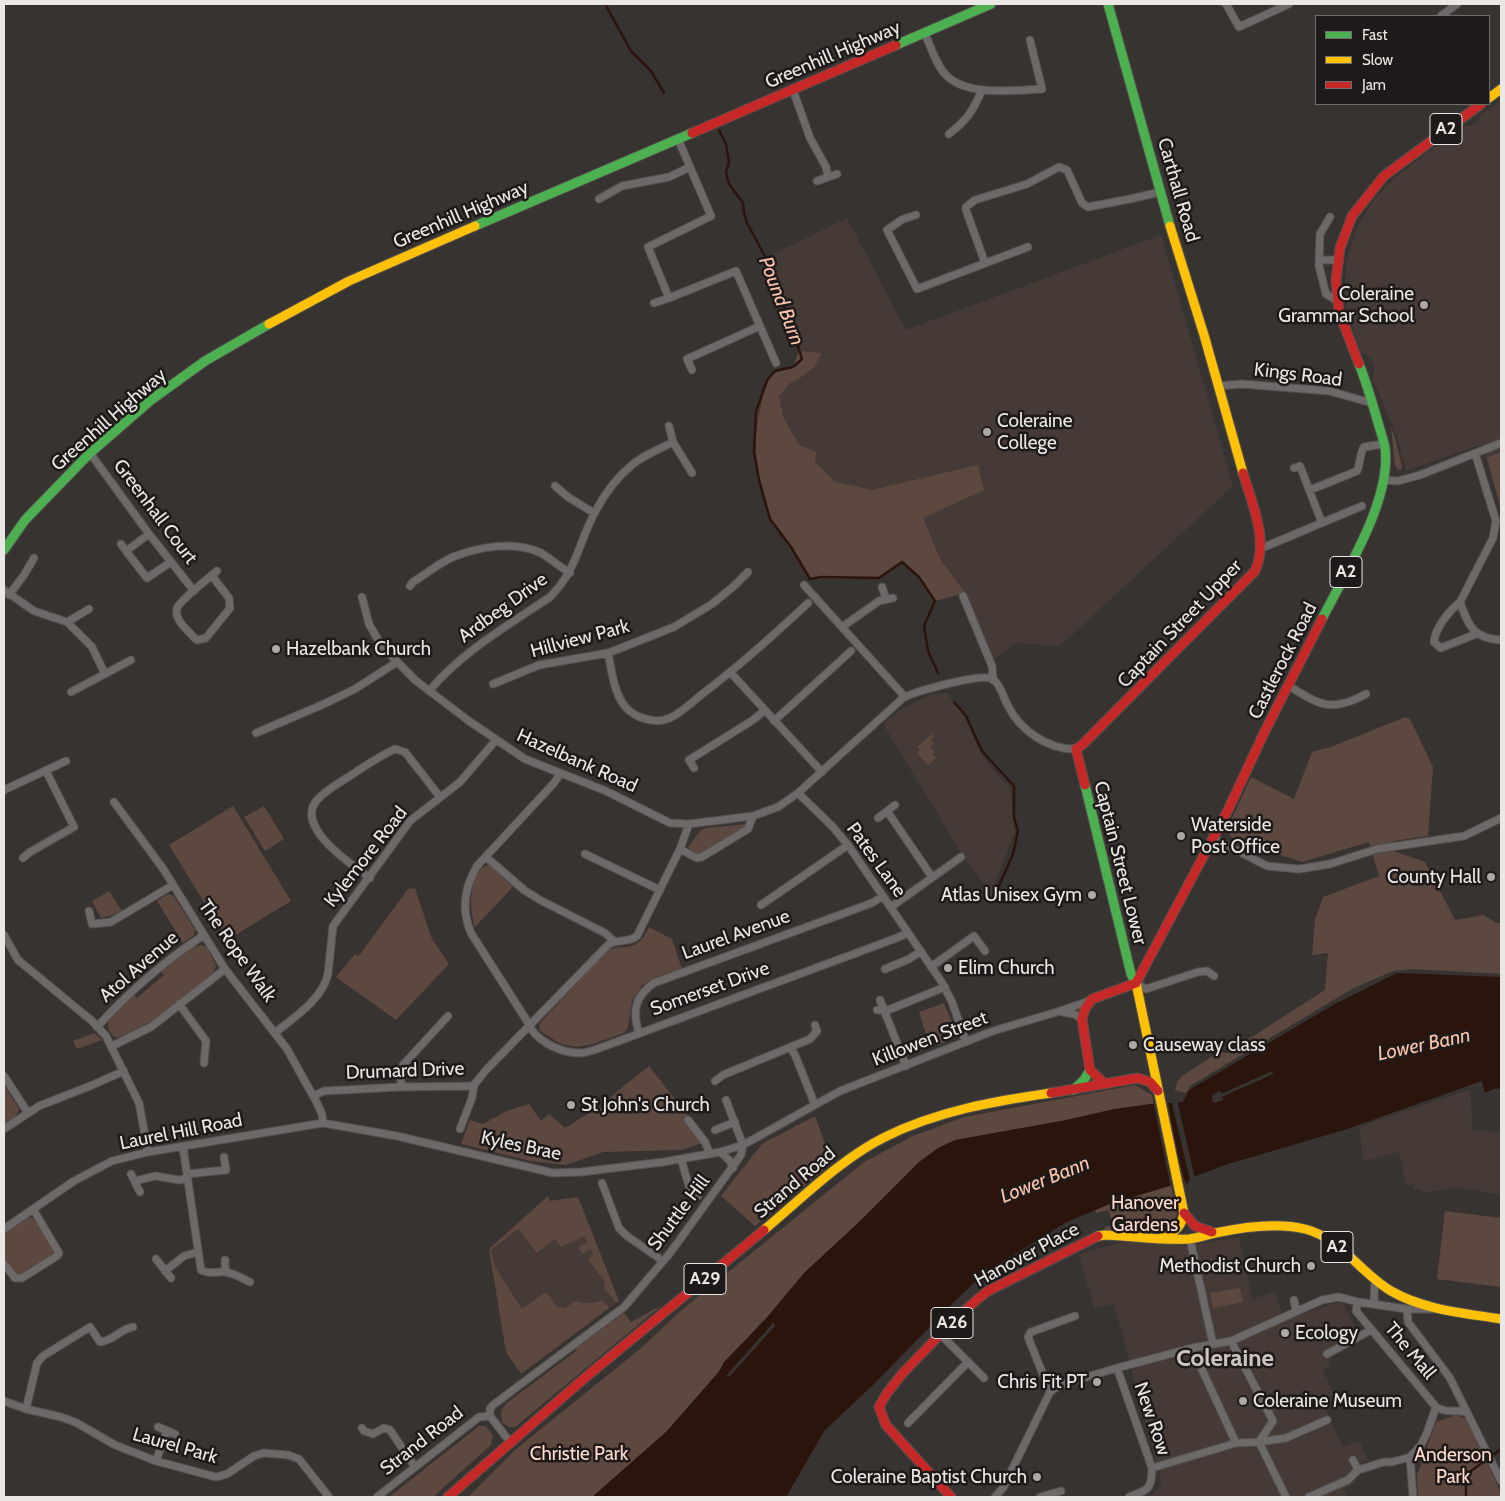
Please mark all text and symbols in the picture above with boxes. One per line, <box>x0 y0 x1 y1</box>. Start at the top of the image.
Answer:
legend <box>1315 15 1490 105</box>
street label: Greenhill Highway <box>762 16 904 94</box>
text: Fast <box>1362 26 1387 44</box>
text: Slow <box>1362 51 1393 69</box>
text: Jam <box>1362 76 1386 94</box>
road number: A2 <box>1430 114 1462 144</box>
street label: Carthall Road <box>1152 135 1204 245</box>
street label: Greenhill Highway <box>390 176 532 254</box>
water label: Pound Burn <box>753 253 809 349</box>
place label: Coleraine Grammar School <box>1278 283 1414 327</box>
marker: Coleraine Grammar School <box>1418 299 1430 311</box>
street label: Kings Road <box>1253 358 1343 392</box>
street label: Greenhill Highway <box>47 364 171 476</box>
place label: Coleraine College <box>997 410 1072 454</box>
marker: Coleraine College <box>981 426 993 438</box>
street label: Greenhall Court <box>108 455 202 569</box>
street label: Captain Street Upper <box>1113 555 1247 693</box>
road number: A2 <box>1330 556 1362 588</box>
street label: Ardbeg Drive <box>454 568 552 648</box>
street label: Castlerock Road <box>1244 599 1322 723</box>
street label: Hillview Park <box>528 615 632 663</box>
place label: Hazelbank Church <box>286 638 431 660</box>
marker: Hazelbank Church <box>270 643 282 655</box>
street label: Hazelbank Road <box>513 724 641 798</box>
street label: Captain Street Lower <box>1089 779 1151 947</box>
street label: Kylemore Road <box>320 802 412 912</box>
place label: Waterside Post Office <box>1191 814 1280 858</box>
street label: Pates Lane <box>841 818 911 902</box>
marker: Waterside Post Office <box>1175 830 1187 842</box>
place label: County Hall <box>1387 866 1481 888</box>
marker: County Hall <box>1485 871 1497 883</box>
place label: Atlas Unisex Gym <box>941 884 1082 906</box>
marker: Atlas Unisex Gym <box>1086 889 1098 901</box>
street label: The Rope Walk <box>193 895 281 1007</box>
street label: Laurel Avenue <box>679 905 793 965</box>
street label: Atol Avenue <box>95 927 183 1007</box>
street label: Somerset Drive <box>647 957 773 1021</box>
place label: Elim Church <box>958 957 1055 979</box>
marker: Elim Church <box>942 962 954 974</box>
street label: Killowen Street <box>869 1007 991 1071</box>
water label: Lower Bann <box>1375 1023 1473 1067</box>
place label: Causeway class <box>1143 1034 1266 1056</box>
marker: Causeway class <box>1127 1039 1139 1051</box>
street label: Drumard Drive <box>345 1058 465 1084</box>
place label: St John's Church <box>581 1094 710 1116</box>
marker: St John's Church <box>565 1099 577 1111</box>
street label: Laurel Hill Road <box>118 1109 244 1155</box>
street label: Kyles Brae <box>479 1126 563 1166</box>
street label: Strand Road <box>750 1142 840 1224</box>
water label: Lower Bann <box>997 1151 1093 1209</box>
street label: Shuttle Hill <box>643 1171 715 1255</box>
park label: Hanover Gardens <box>1111 1192 1179 1236</box>
street label: Hanover Place <box>971 1218 1083 1292</box>
road number: A2 <box>1321 1232 1353 1262</box>
place label: Methodist Church <box>1159 1255 1301 1277</box>
marker: Methodist Church <box>1305 1260 1317 1272</box>
road number: A29 <box>684 1264 726 1295</box>
road number: A26 <box>931 1308 973 1339</box>
street label: The Mall <box>1380 1318 1440 1384</box>
place label: Ecology <box>1295 1322 1358 1344</box>
marker: Ecology <box>1279 1327 1291 1339</box>
district label: Coleraine <box>1176 1345 1274 1373</box>
place label: Chris Fit PT <box>997 1371 1087 1393</box>
marker: Chris Fit PT <box>1091 1376 1103 1388</box>
street label: New Row <box>1129 1379 1175 1459</box>
place label: Coleraine Museum <box>1253 1390 1402 1412</box>
marker: Coleraine Museum <box>1237 1395 1249 1407</box>
street label: Strand Road <box>376 1402 468 1480</box>
street label: Laurel Park <box>130 1423 220 1469</box>
park label: Christie Park <box>530 1443 628 1465</box>
park label: Anderson Park <box>1414 1444 1492 1488</box>
place label: Coleraine Baptist Church <box>831 1466 1027 1488</box>
marker: Coleraine Baptist Church <box>1031 1471 1043 1483</box>

